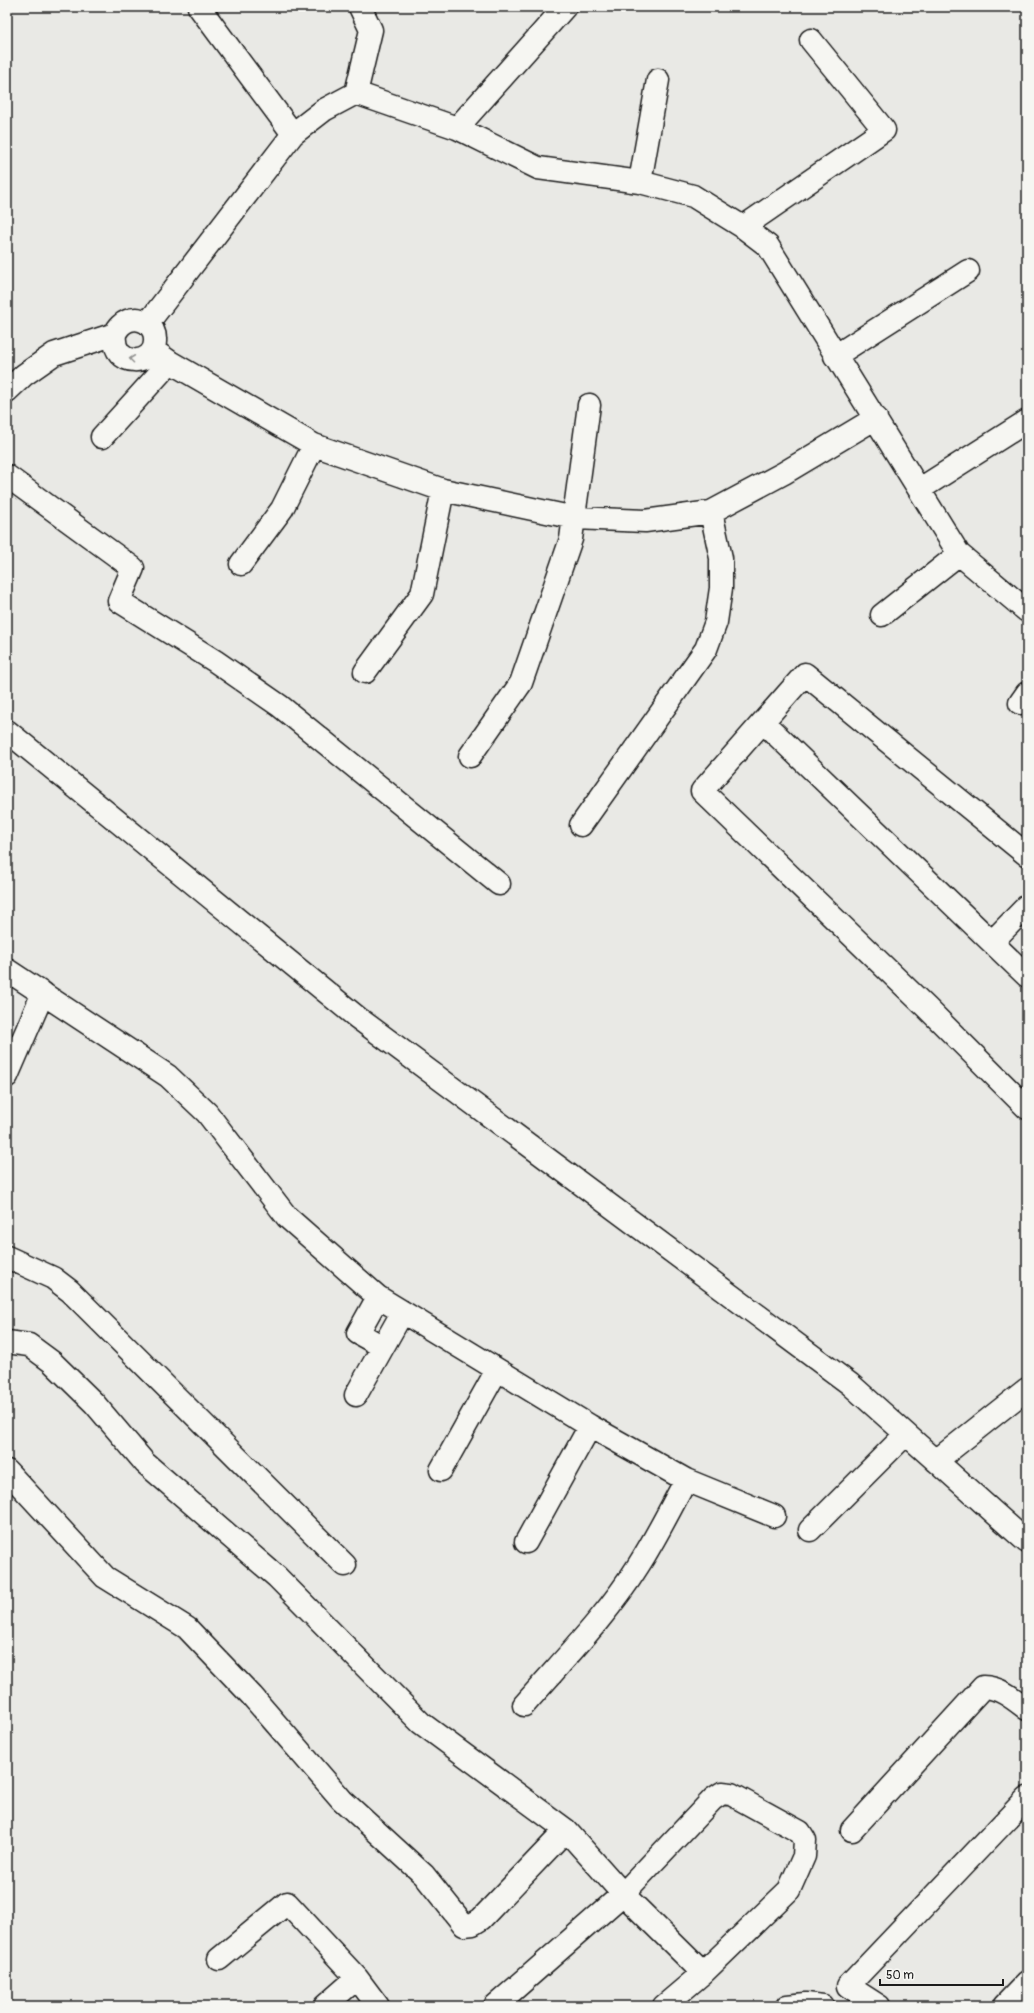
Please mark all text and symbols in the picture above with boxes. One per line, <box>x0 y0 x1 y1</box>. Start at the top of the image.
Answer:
one-way arrow <box>129 355 136 364</box>
scale bar <box>880 1961 1003 1987</box>
text: 50 m <box>886 1968 914 1983</box>

